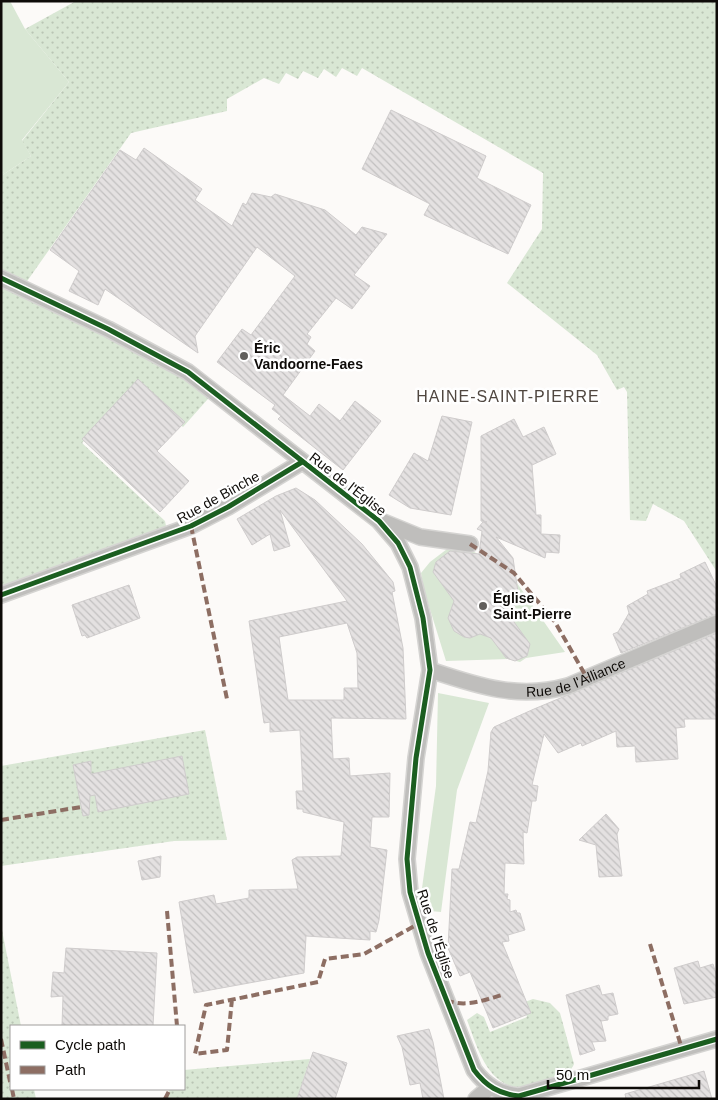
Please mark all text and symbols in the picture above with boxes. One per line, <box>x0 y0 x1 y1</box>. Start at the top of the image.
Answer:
place label: Éric Vandoorne-Faes <box>254 340 363 372</box>
marker: Éric Vandoorne-Faes <box>238 350 250 362</box>
district label: HAINE-SAINT-PIERRE <box>416 388 600 405</box>
street label: Rue de l'Église <box>306 449 390 519</box>
street label: Rue de Binche <box>174 468 262 526</box>
place label: Église Saint-Pierre <box>493 590 572 622</box>
marker: Église Saint-Pierre <box>477 600 489 612</box>
street label: Rue de l'Alliance <box>526 655 628 700</box>
street label: Rue de l'Église <box>414 887 458 981</box>
legend <box>10 1025 185 1090</box>
text: Cycle path <box>55 1036 126 1053</box>
scale bar <box>548 1058 699 1090</box>
text: Path <box>55 1061 86 1078</box>
text: 50 m <box>556 1066 589 1083</box>

